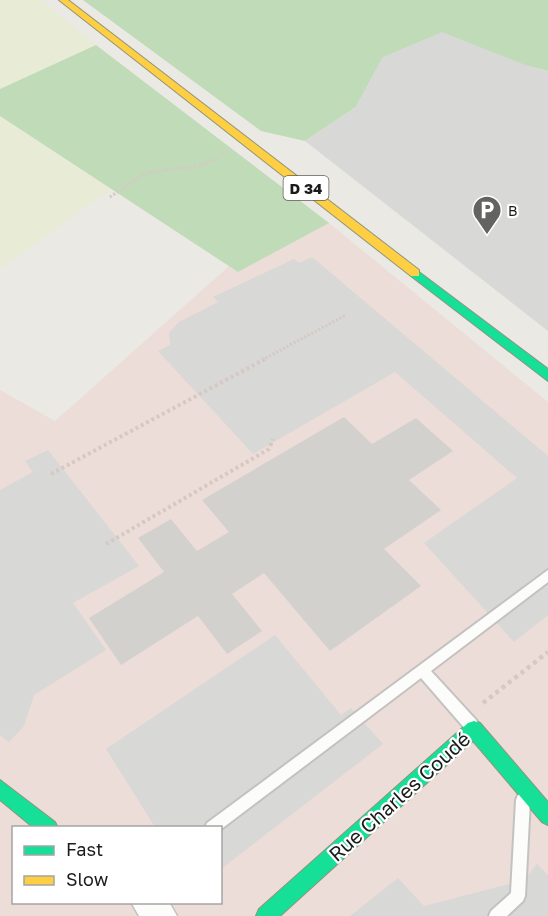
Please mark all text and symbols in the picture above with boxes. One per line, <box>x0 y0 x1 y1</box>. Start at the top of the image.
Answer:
road number: D 34 <box>284 176 328 200</box>
parking icon: B <box>471 194 503 236</box>
place label: B <box>508 202 517 219</box>
street label: Rue Charles Coudé <box>323 726 475 866</box>
legend <box>12 826 222 904</box>
text: Fast <box>66 838 103 860</box>
text: Slow <box>66 868 109 890</box>

